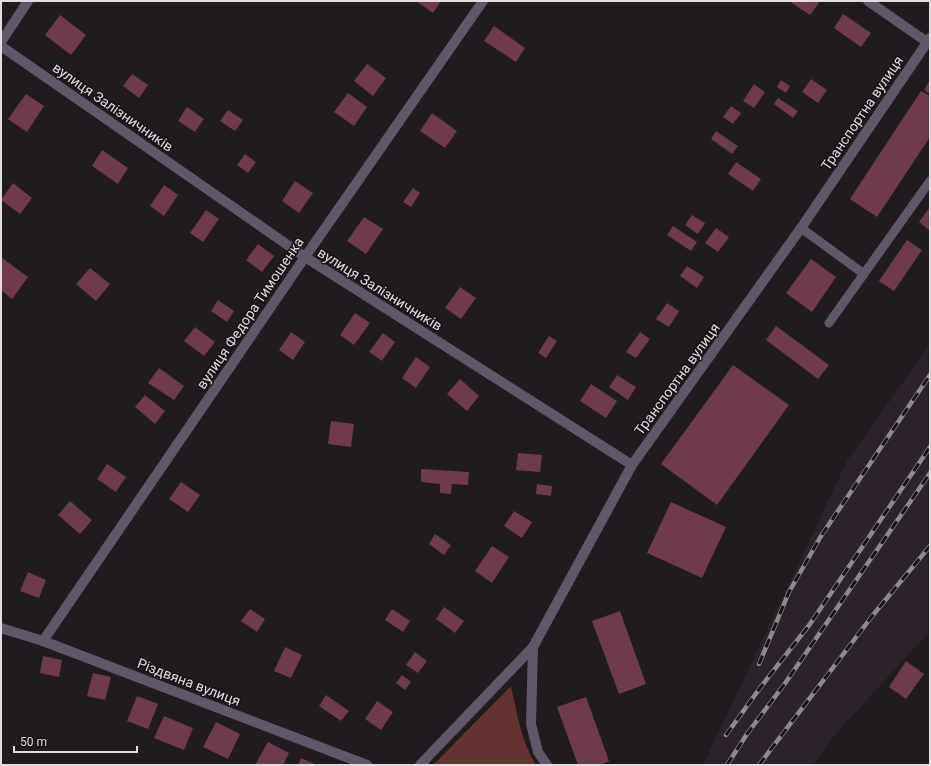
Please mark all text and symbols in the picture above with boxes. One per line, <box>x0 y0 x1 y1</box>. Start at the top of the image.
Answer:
street label: Транспортна вулиця <box>818 53 906 173</box>
street label: вулиця Залізничників <box>50 59 176 155</box>
street label: вулиця Федора Тимошенка <box>193 234 307 392</box>
street label: вулиця Залізничників <box>315 244 445 334</box>
street label: Транспортна вулиця <box>631 320 723 438</box>
street label: Різдвяна вулиця <box>135 655 243 709</box>
scale bar <box>14 728 137 754</box>
text: 50 m <box>20 735 47 749</box>

